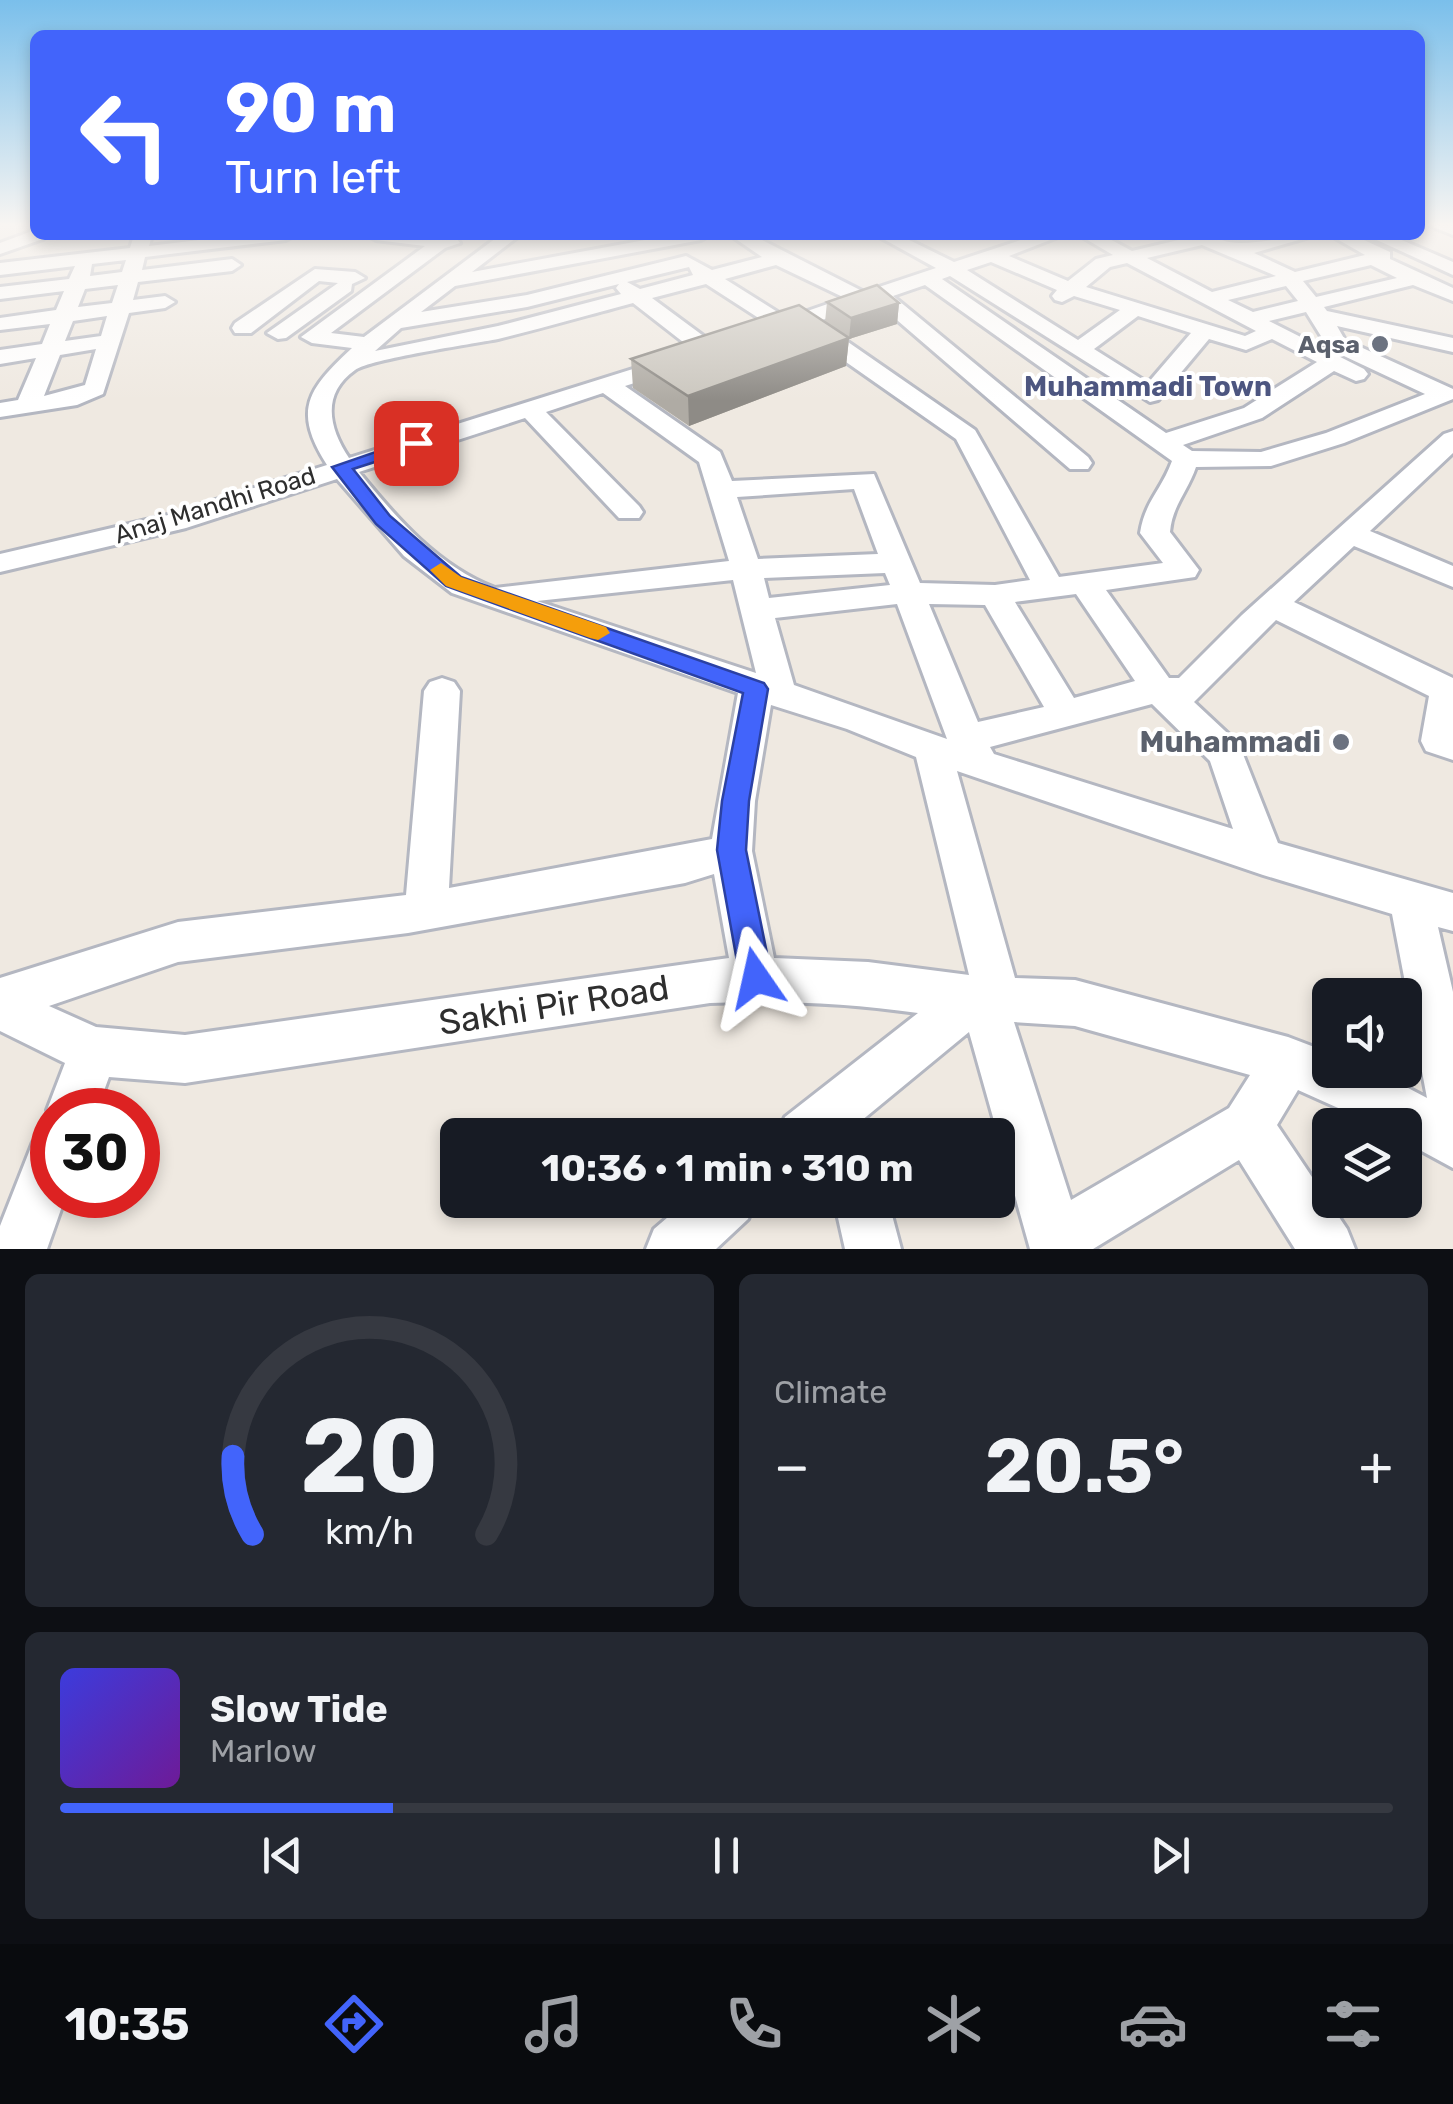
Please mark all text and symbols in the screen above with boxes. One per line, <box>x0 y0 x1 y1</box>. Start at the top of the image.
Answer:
text: 90 m <box>225 67 397 150</box>
icon: left <box>60 70 190 200</box>
text: Turn left <box>225 151 401 204</box>
place label: Aqsa <box>1298 330 1360 359</box>
marker: Aqsa <box>1369 333 1391 355</box>
district label: Muhammadi Town <box>1024 370 1272 403</box>
pin <box>374 401 459 486</box>
icon: arrive <box>389 416 444 471</box>
street label: Anaj Mandhi Road <box>111 461 319 549</box>
place label: Muhammadi <box>1140 724 1321 760</box>
marker: Muhammadi <box>1330 731 1352 753</box>
position arrow <box>704 926 808 1030</box>
street label: Sakhi Pir Road <box>436 966 672 1044</box>
map controls <box>1312 978 1422 1218</box>
button: sound <box>1312 978 1422 1088</box>
speed limit sign: 30 <box>30 1088 160 1218</box>
button: layers <box>1312 1108 1422 1218</box>
text: 10:36 · 1 min · 310 m <box>541 1145 914 1191</box>
text: Climate <box>774 1373 887 1411</box>
text: 20 <box>300 1395 439 1518</box>
text: 20.5° <box>984 1422 1184 1511</box>
text: − <box>774 1434 810 1499</box>
text: + <box>1359 1434 1393 1499</box>
text: km/h <box>325 1511 414 1553</box>
text: Slow Tide <box>210 1686 388 1732</box>
text: Marlow <box>210 1732 317 1770</box>
icon: previous <box>255 1828 310 1883</box>
icon: pause <box>699 1828 754 1883</box>
icon: next <box>1143 1828 1198 1883</box>
icon: directions <box>319 1989 389 2059</box>
icon: music <box>519 1989 589 2059</box>
icon: phone <box>719 1989 789 2059</box>
icon: climate <box>919 1989 989 2059</box>
icon: car <box>1118 1989 1188 2059</box>
icon: filters <box>1318 1989 1388 2059</box>
text: 10:35 <box>65 1998 190 2051</box>

